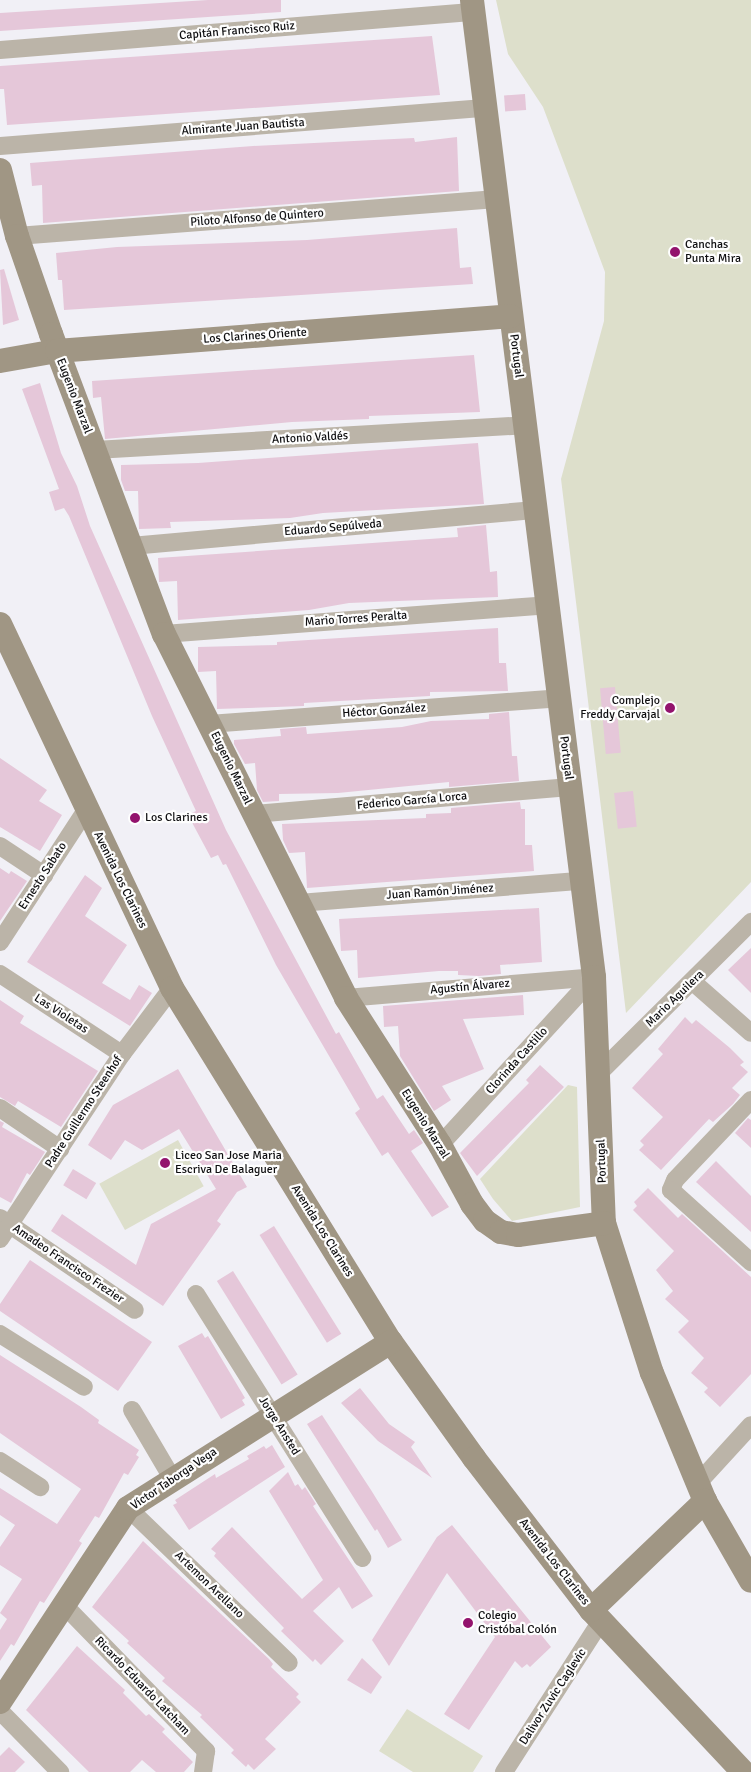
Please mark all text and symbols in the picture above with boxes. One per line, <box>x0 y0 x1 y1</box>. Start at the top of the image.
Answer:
street label: Capitán Francisco Ruiz <box>179 19 295 43</box>
street label: Almirante Juan Bautista <box>181 116 305 138</box>
street label: Piloto Alfonso de Quintero <box>190 206 324 230</box>
place label: Canchas Punta Mira <box>685 238 741 266</box>
marker: Canchas Punta Mira <box>669 246 681 258</box>
street label: Los Clarines Oriente <box>203 325 307 347</box>
street label: Portugal <box>506 333 526 379</box>
street label: Eugenio Marzal <box>53 356 95 436</box>
street label: Antonio Valdés <box>271 429 349 447</box>
street label: Eduardo Sepúlveda <box>284 517 382 539</box>
street label: Mario Torres Peralta <box>304 608 408 630</box>
place label: Complejo Freddy Carvajal <box>580 694 660 722</box>
street label: Héctor González <box>342 701 426 721</box>
marker: Complejo Freddy Carvajal <box>664 702 676 714</box>
street label: Eugenio Marzal <box>207 729 255 807</box>
street label: Portugal <box>556 735 576 781</box>
street label: Federico García Lorca <box>356 789 468 813</box>
place label: Los Clarines <box>145 811 208 825</box>
marker: Los Clarines <box>129 812 141 824</box>
street label: Avenida Los Clarines <box>90 829 150 931</box>
street label: Ernesto Sabato <box>16 840 70 912</box>
street label: Juan Ramón Jiménez <box>386 881 494 903</box>
street label: Mario Aguilera <box>643 968 707 1030</box>
street label: Agustín Álvarez <box>430 976 510 998</box>
street label: Las Violetas <box>31 991 91 1037</box>
street label: Clorinda Castillo <box>483 1024 551 1098</box>
street label: Padre Guillermo Steenhof <box>42 1053 126 1171</box>
street label: Eugenio Marzal <box>398 1086 452 1162</box>
street label: Portugal <box>594 1139 610 1183</box>
place label: Liceo San Jose Maria Escriva De Balaguer <box>175 1149 282 1177</box>
marker: Liceo San Jose Maria Escriva De Balaguer <box>159 1157 171 1169</box>
street label: Avenida Los Clarines <box>288 1182 356 1280</box>
street label: Amadeo Francisco Frezier <box>10 1221 126 1307</box>
street label: Jorge Ansted <box>255 1394 303 1458</box>
street label: Víctor Taborga Vega <box>128 1445 220 1513</box>
street label: Avenida Los Clarines <box>516 1516 592 1608</box>
street label: Artemon Arellano <box>171 1548 247 1622</box>
place label: Colegio Cristóbal Colón <box>478 1609 557 1637</box>
marker: Colegio Cristóbal Colón <box>462 1617 474 1629</box>
street label: Ricardo Eduardo Latcham <box>91 1634 193 1738</box>
street label: Dalivor Zuvic Caglevic <box>517 1646 589 1748</box>

